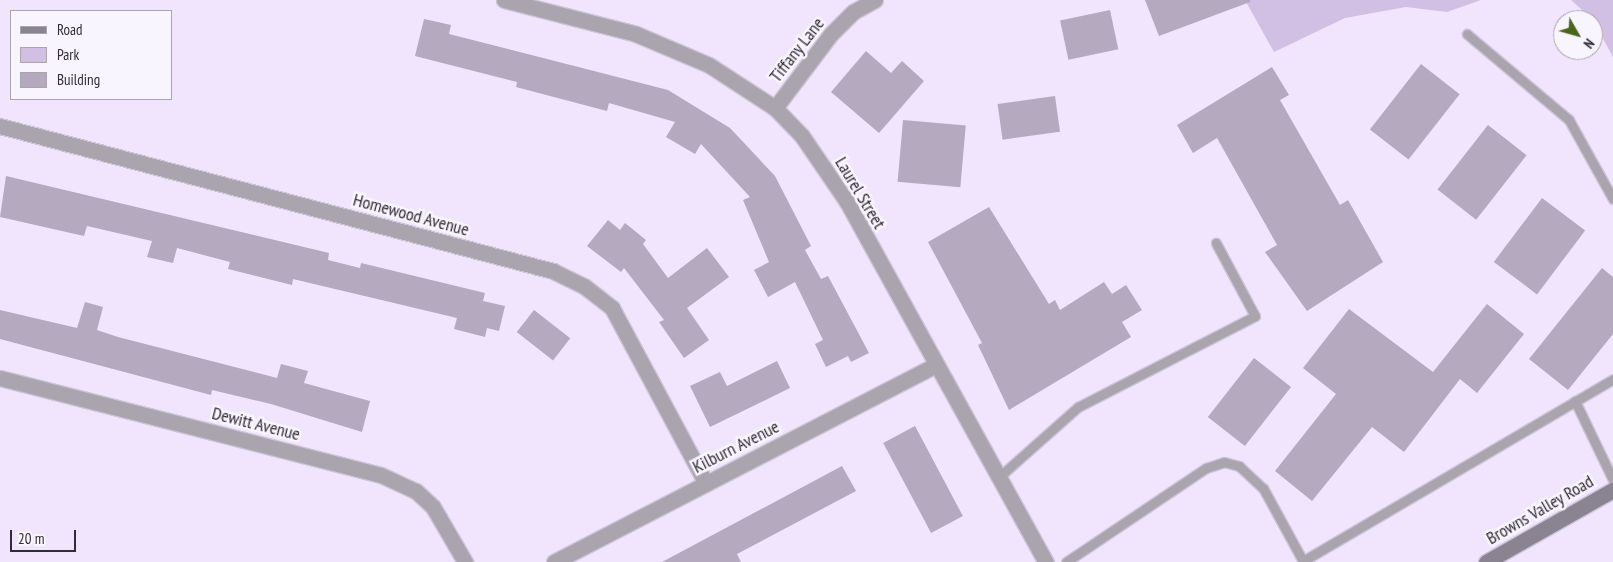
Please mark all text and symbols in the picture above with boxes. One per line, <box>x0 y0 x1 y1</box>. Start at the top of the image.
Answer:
legend <box>10 10 172 100</box>
north arrow <box>1553 10 1603 60</box>
street label: Tiffany Lane <box>765 13 829 87</box>
text: Road <box>57 20 83 39</box>
text: N <box>1580 35 1598 52</box>
text: Park <box>57 45 79 64</box>
text: Building <box>57 70 100 89</box>
street label: Laurel Street <box>830 153 890 233</box>
street label: Homewood Avenue <box>350 189 472 241</box>
street label: Dewitt Avenue <box>209 403 303 445</box>
street label: Kilburn Avenue <box>689 416 783 478</box>
street label: Browns Valley Road <box>1482 470 1598 550</box>
scale bar <box>12 520 79 552</box>
text: 20 m <box>18 529 44 548</box>

